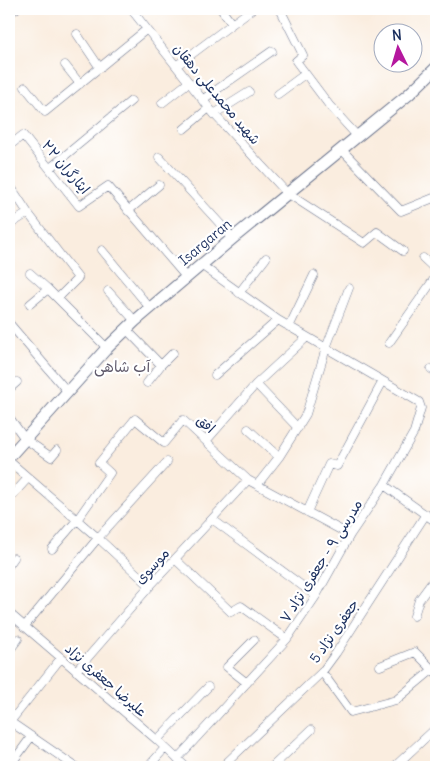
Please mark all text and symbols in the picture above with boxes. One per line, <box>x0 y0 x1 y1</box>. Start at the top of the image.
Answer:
north arrow <box>372 22 422 72</box>
text: N <box>391 26 402 44</box>
street label: شهید محمدعلی دهقان <box>169 40 265 148</box>
street label: ایثارگران ۲۲ <box>38 136 94 198</box>
street label: Isargaran <box>175 215 235 269</box>
district label: آب شاهی <box>94 357 151 377</box>
street label: افق <box>193 411 219 437</box>
street label: مدرسی ۹ - جعفری نژاد ۷ <box>276 496 366 626</box>
street label: موسوی <box>131 544 173 588</box>
street label: جعفری نژاد 5 <box>305 596 363 666</box>
street label: علیرضا جعفری نژاد <box>61 639 151 721</box>

